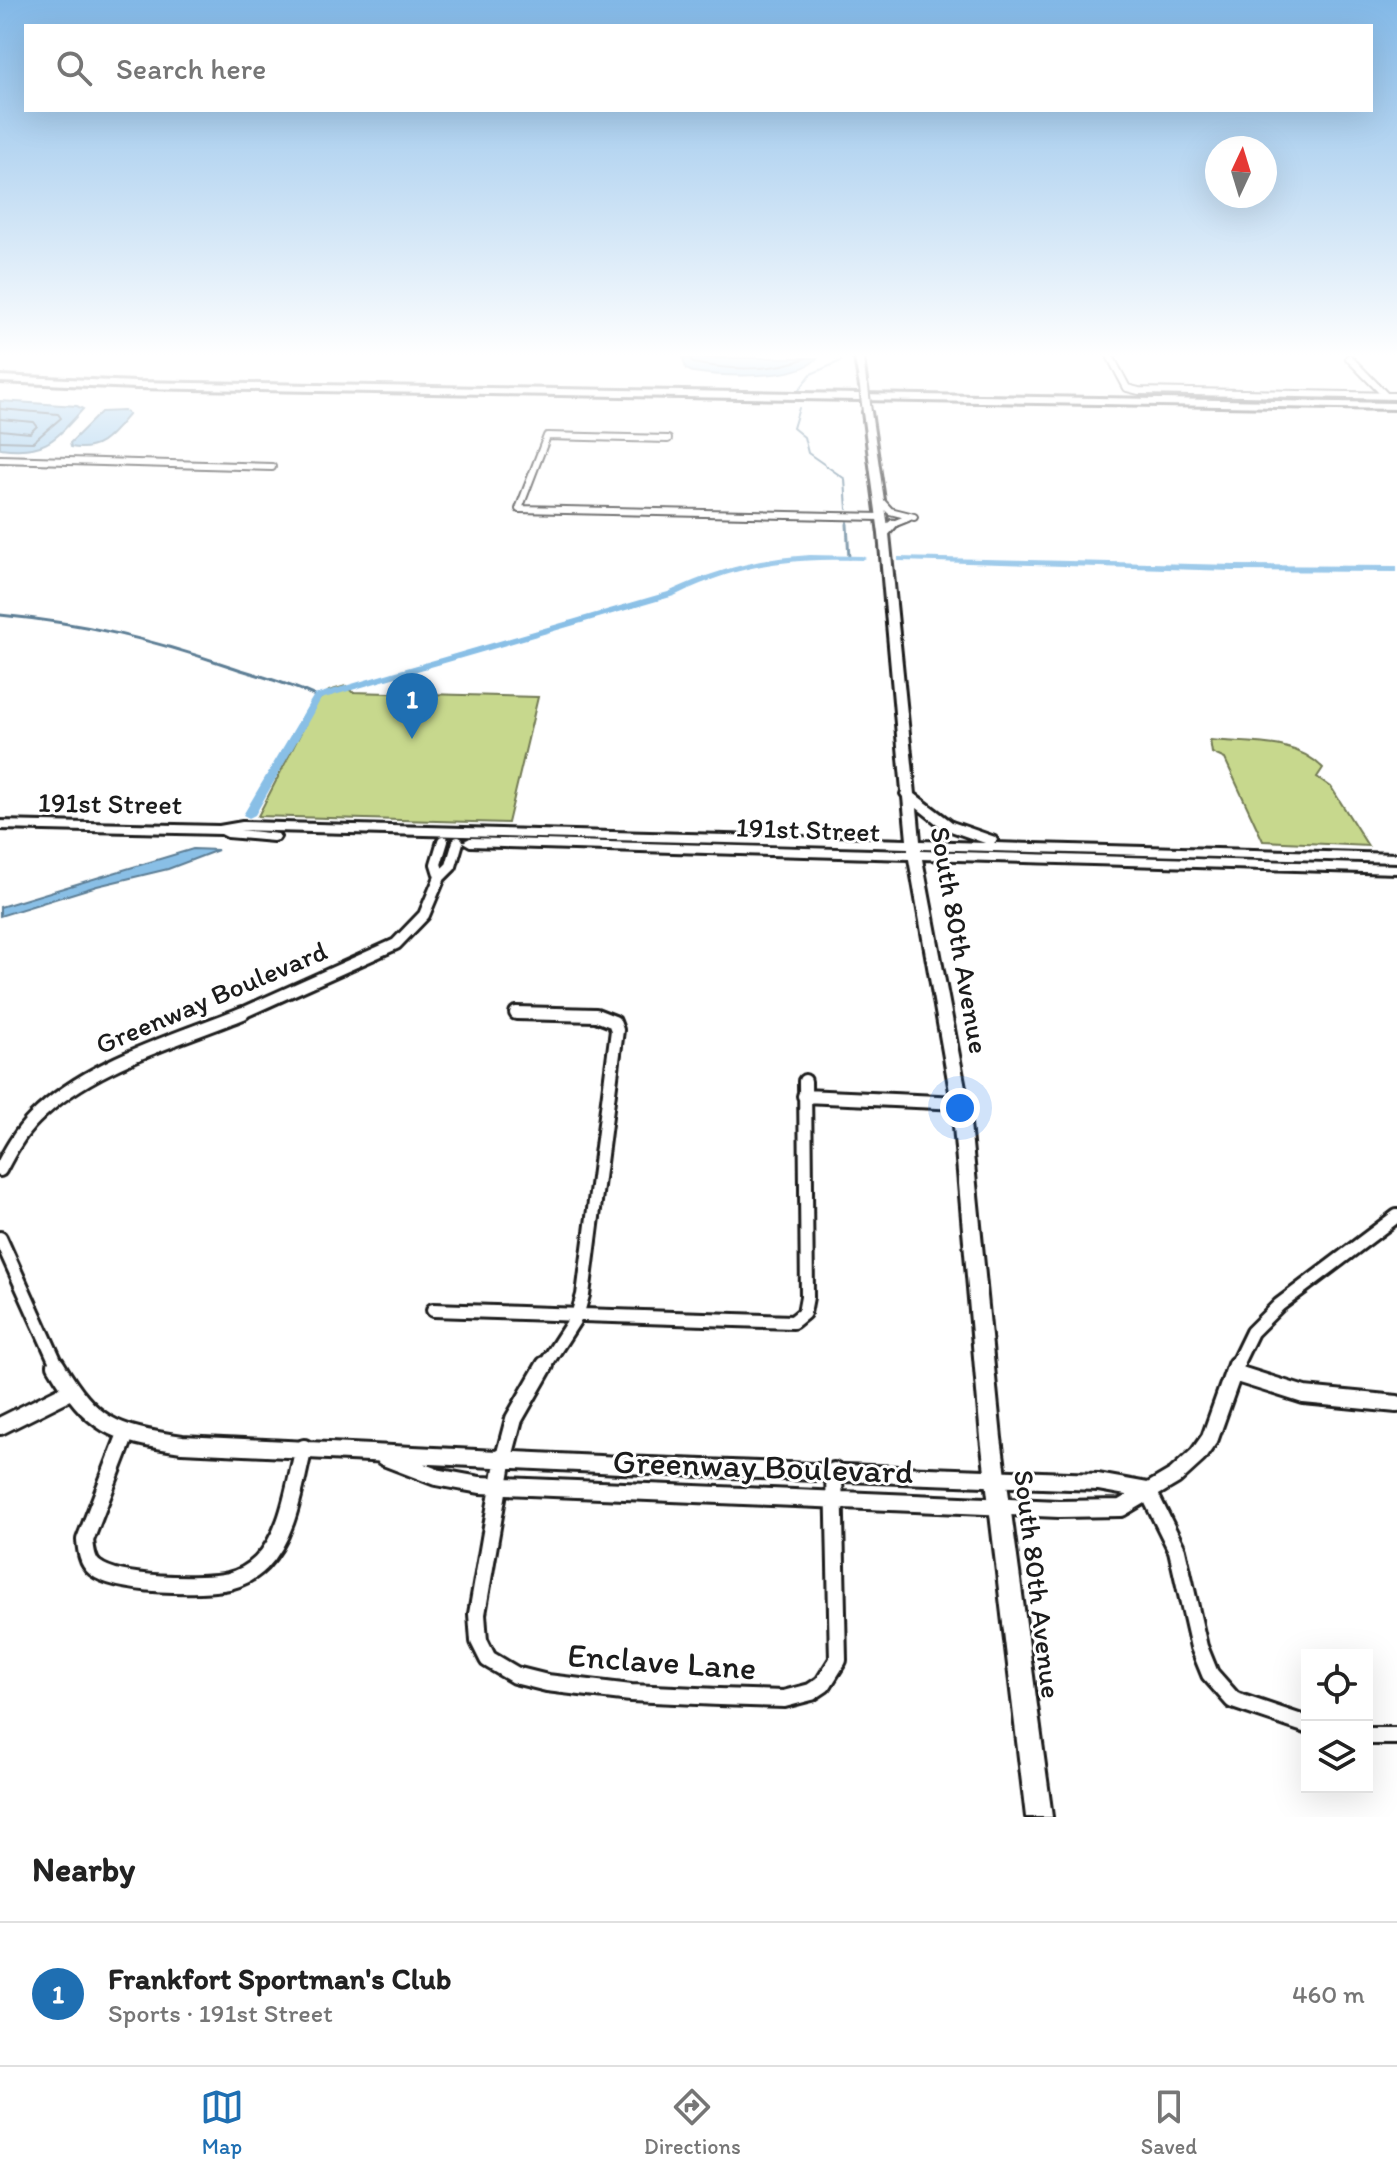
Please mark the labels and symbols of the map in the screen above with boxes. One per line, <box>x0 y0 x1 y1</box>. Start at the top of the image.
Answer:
north arrow <box>1205 136 1277 208</box>
pin: 1 <box>386 673 438 739</box>
street label: 191st Street <box>38 785 182 821</box>
street label: 191st Street <box>735 809 881 849</box>
street label: South 80th Avenue <box>923 824 997 1056</box>
street label: Greenway Boulevard <box>90 933 332 1061</box>
your location <box>940 1088 980 1128</box>
street label: Greenway Boulevard <box>612 1441 914 1492</box>
street label: South 80th Avenue <box>1007 1468 1069 1700</box>
street label: Enclave Lane <box>566 1634 758 1689</box>

